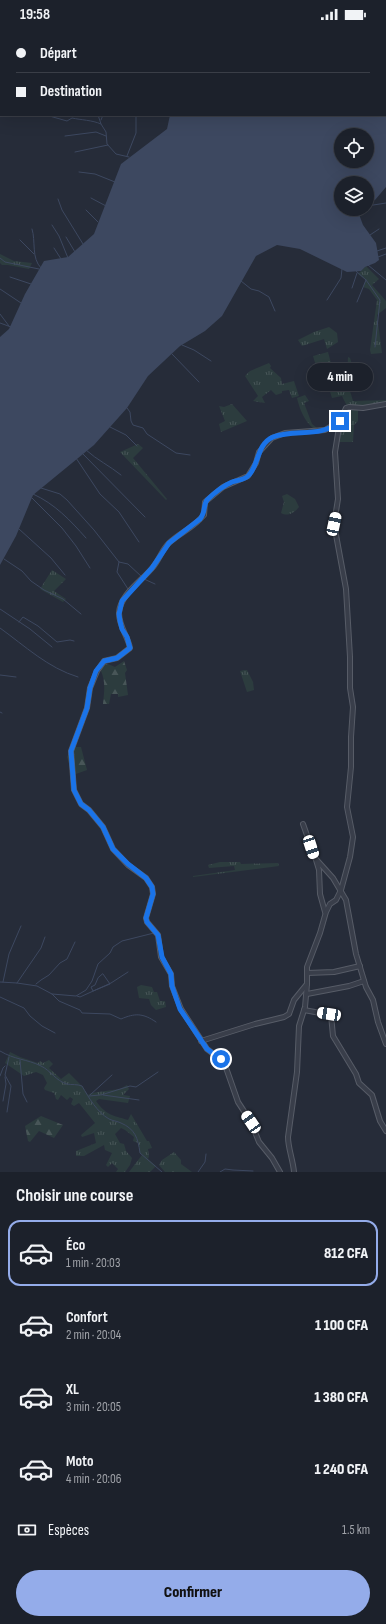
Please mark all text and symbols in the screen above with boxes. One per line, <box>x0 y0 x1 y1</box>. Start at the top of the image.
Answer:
text: 19:58 <box>20 5 50 24</box>
text: Départ <box>40 44 77 63</box>
text: Destination <box>40 82 102 101</box>
map controls <box>334 128 374 216</box>
button: locate <box>334 128 374 168</box>
button: layers <box>334 176 374 216</box>
callout: 4 min <box>307 363 373 391</box>
text: 4 min <box>327 369 353 385</box>
route end <box>331 412 349 430</box>
car <box>326 511 342 537</box>
car <box>302 834 320 860</box>
car <box>316 1006 342 1022</box>
route start <box>212 1050 230 1068</box>
car <box>239 1109 263 1135</box>
text: Choisir une course <box>16 1185 133 1206</box>
icon: car <box>18 1235 54 1271</box>
text: Éco <box>66 1236 85 1255</box>
text: 812 CFA <box>324 1244 368 1263</box>
text: 1 min · 20:03 <box>66 1255 120 1271</box>
icon: car <box>18 1307 54 1343</box>
text: Confort <box>66 1308 108 1327</box>
text: 1 100 CFA <box>315 1316 368 1335</box>
text: 2 min · 20:04 <box>66 1327 121 1343</box>
icon: car <box>18 1379 54 1415</box>
text: XL <box>66 1380 79 1399</box>
text: 1 380 CFA <box>314 1388 368 1407</box>
text: 3 min · 20:05 <box>66 1399 121 1415</box>
icon: car <box>18 1451 54 1487</box>
text: Moto <box>66 1452 93 1471</box>
text: 1 240 CFA <box>315 1460 368 1479</box>
text: 4 min · 20:06 <box>66 1471 121 1487</box>
icon: cash <box>16 1519 38 1541</box>
text: Espèces <box>48 1521 89 1540</box>
text: 1.5 km <box>342 1522 370 1538</box>
button: Confirmer <box>16 1570 370 1616</box>

